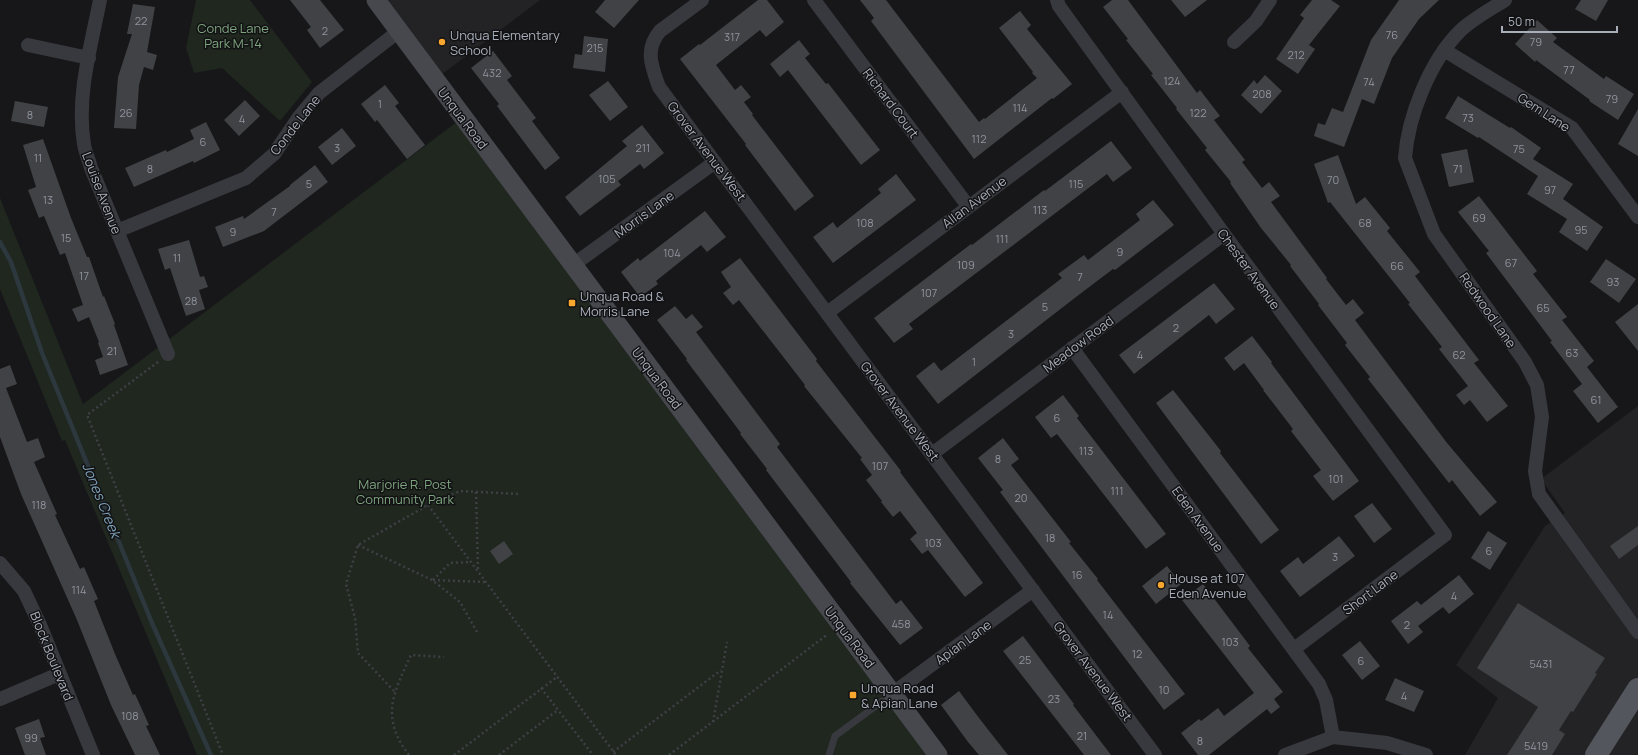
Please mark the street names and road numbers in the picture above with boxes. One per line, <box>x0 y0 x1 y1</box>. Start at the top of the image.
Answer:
street label: Richard Court <box>859 65 923 141</box>
street label: Unqua Road <box>434 83 492 153</box>
street label: Gem Lane <box>1514 88 1574 136</box>
street label: Conde Lane <box>266 91 324 159</box>
street label: Grover Avenue West <box>664 97 750 205</box>
street label: Louise Avenue <box>78 149 126 237</box>
street label: Allan Avenue <box>938 172 1010 232</box>
street label: Morris Lane <box>611 186 678 242</box>
street label: Chester Avenue <box>1214 225 1285 313</box>
street label: Redwood Lane <box>1455 269 1521 352</box>
street label: Meadow Road <box>1039 311 1117 377</box>
street label: Unqua Road <box>628 343 686 413</box>
street label: Grover Avenue West <box>857 357 943 465</box>
street label: Eden Avenue <box>1168 482 1228 556</box>
street label: Short Lane <box>1339 565 1402 619</box>
street label: Unqua Road <box>821 602 879 672</box>
street label: Block Boulevard <box>26 609 78 703</box>
street label: Apian Lane <box>931 615 995 669</box>
street label: Grover Avenue West <box>1050 617 1136 725</box>

